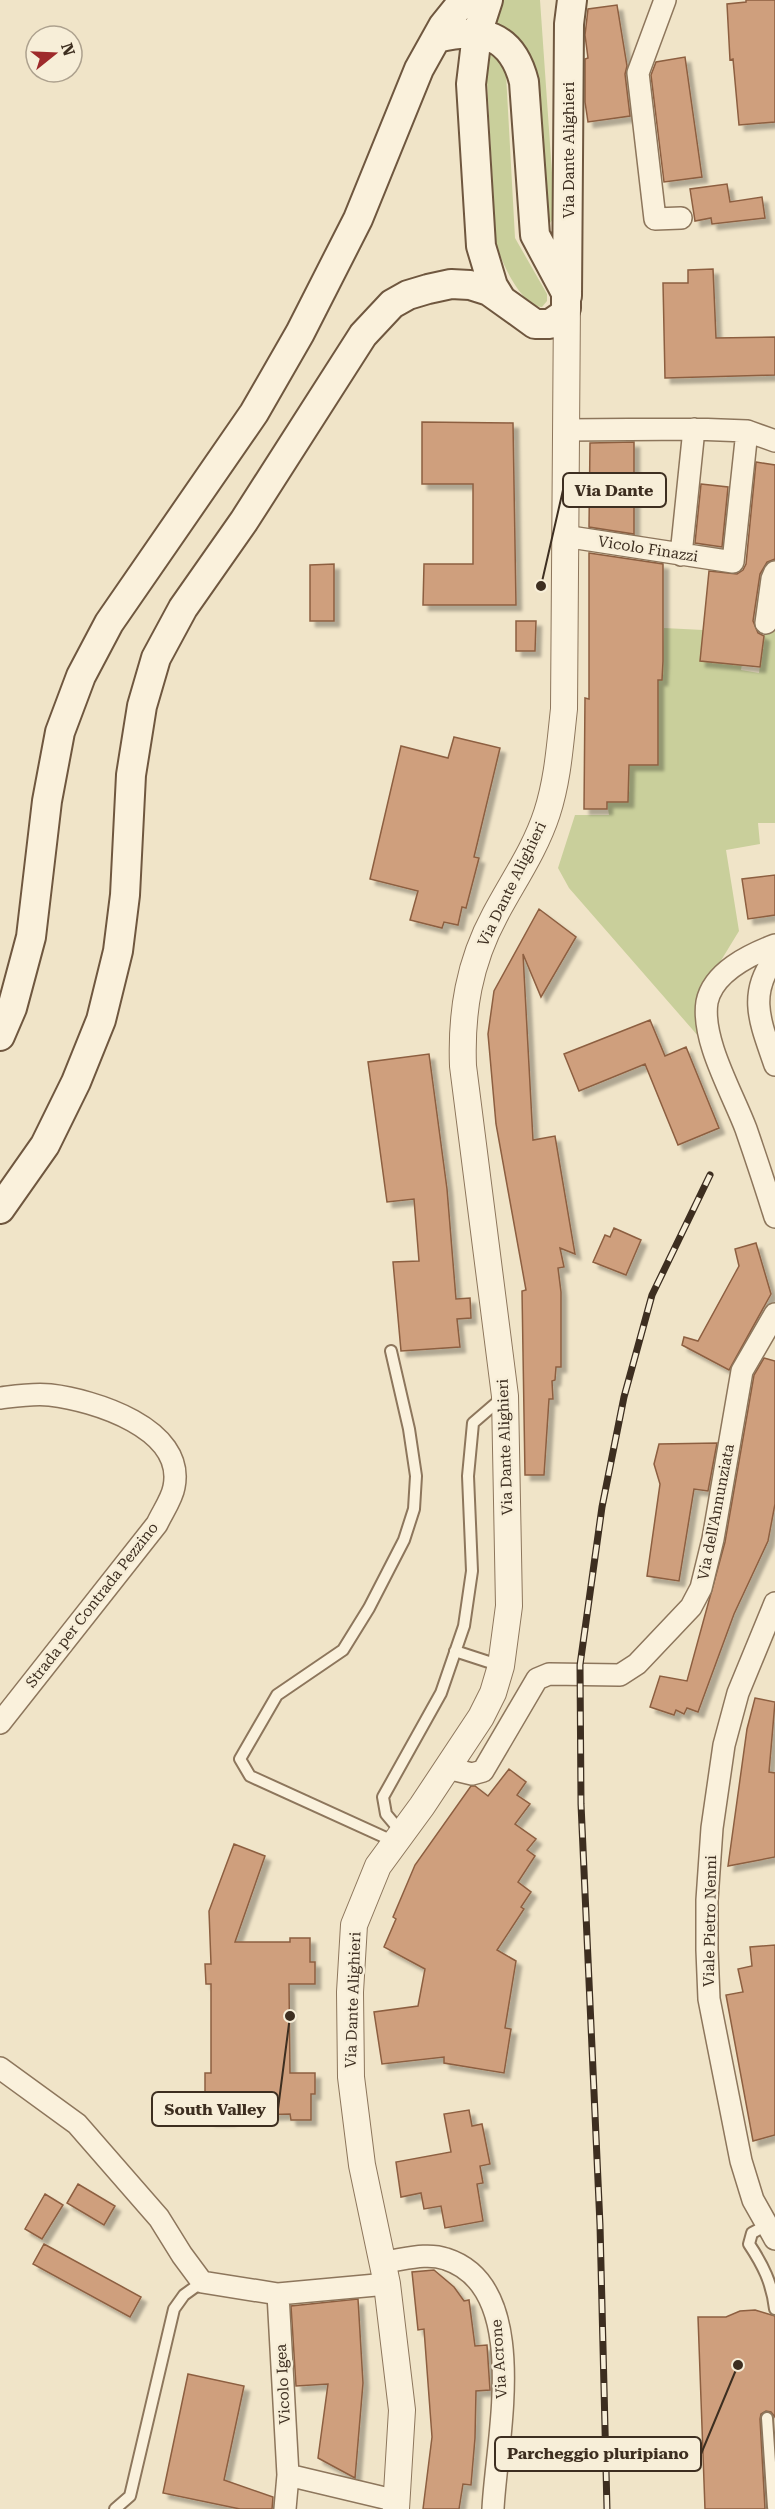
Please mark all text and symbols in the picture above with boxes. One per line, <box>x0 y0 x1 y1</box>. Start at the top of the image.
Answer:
north arrow <box>24 24 84 84</box>
text: N <box>57 41 79 58</box>
street label: Via Dante Alighieri <box>560 82 578 218</box>
callout: Via Dante <box>563 473 666 507</box>
text: Via Dante <box>575 481 653 500</box>
street label: Vicolo Finazzi <box>597 532 700 566</box>
street label: Via Dante Alighieri <box>474 819 550 949</box>
street label: Via Dante Alighieri <box>494 1378 516 1515</box>
street label: Via dell'Annunziata <box>694 1442 738 1582</box>
street label: Strada per Contrada Pezzino <box>22 1519 162 1691</box>
street label: Viale Pietro Nenni <box>700 1855 720 1987</box>
street label: Via Dante Alighieri <box>342 1931 364 2068</box>
callout: South Valley <box>152 2092 278 2126</box>
text: South Valley <box>164 2100 266 2119</box>
street label: Via Acrone <box>487 2319 511 2399</box>
street label: Vicolo Igea <box>272 2343 294 2425</box>
callout: Parcheggio pluripiano <box>495 2437 701 2471</box>
text: Parcheggio pluripiano <box>507 2444 689 2463</box>

